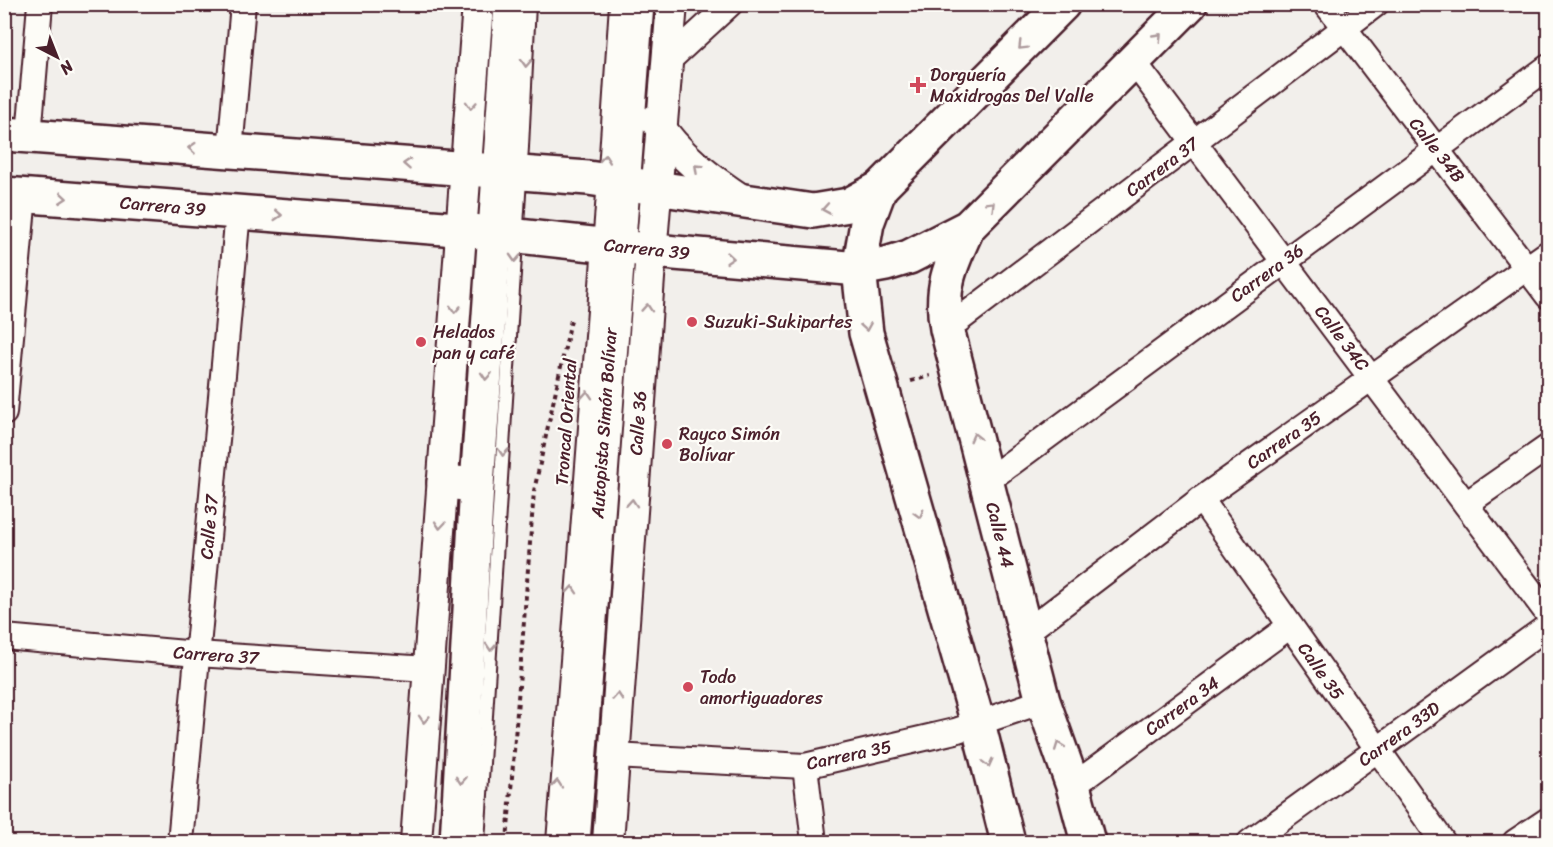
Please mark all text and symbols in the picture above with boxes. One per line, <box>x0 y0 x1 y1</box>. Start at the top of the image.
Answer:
north arrow <box>27 27 87 87</box>
one-way arrow <box>1151 34 1162 45</box>
one-way arrow <box>1018 38 1029 49</box>
text: N <box>52 53 81 83</box>
one-way arrow <box>520 58 533 67</box>
place label: Dorguería Maxidrogas Del Valle <box>930 59 1094 112</box>
marker: Dorguería Maxidrogas Del Valle <box>911 78 925 92</box>
one-way arrow <box>465 100 478 109</box>
street label: Calle 34B <box>1401 110 1473 190</box>
street label: Carrera 37 <box>1118 127 1207 206</box>
one-way arrow <box>187 142 196 155</box>
one-way arrow <box>598 154 611 164</box>
one-way arrow <box>402 158 412 171</box>
one-way arrow <box>694 164 705 175</box>
street label: Carrera 39 <box>119 186 207 226</box>
one-way arrow <box>58 191 67 204</box>
one-way arrow <box>983 201 994 212</box>
one-way arrow <box>822 202 832 215</box>
one-way arrow <box>274 208 283 221</box>
street label: Carrera 39 <box>602 229 692 269</box>
street label: Carrera 36 <box>1223 235 1311 311</box>
one-way arrow <box>726 251 735 264</box>
one-way arrow <box>509 253 522 262</box>
street label: Calle 34C <box>1306 298 1378 379</box>
one-way arrow <box>640 304 653 313</box>
one-way arrow <box>449 305 462 314</box>
place label: Suzuki-Sukipartes <box>704 306 853 338</box>
marker: Suzuki-Sukipartes <box>685 315 699 329</box>
place label: Helados pan y café <box>432 316 515 369</box>
one-way arrow <box>859 321 872 331</box>
street label: Autopista Simón Bolívar <box>581 325 627 520</box>
marker: Helados pan y café <box>414 335 428 349</box>
street label: Troncal Oriental <box>546 356 586 487</box>
one-way arrow <box>480 371 493 380</box>
street label: Calle 36 <box>620 390 656 456</box>
one-way arrow <box>580 391 593 400</box>
street label: Carrera 35 <box>1239 402 1329 478</box>
place label: Rayco Simón Bolívar <box>679 418 780 471</box>
one-way arrow <box>970 432 983 442</box>
marker: Rayco Simón Bolívar <box>660 437 674 451</box>
one-way arrow <box>497 448 510 457</box>
street label: Calle 37 <box>190 492 228 561</box>
one-way arrow <box>626 498 639 507</box>
street label: Calle 44 <box>976 499 1024 571</box>
one-way arrow <box>912 508 924 519</box>
one-way arrow <box>434 520 447 529</box>
one-way arrow <box>565 585 578 594</box>
street label: Calle 35 <box>1289 635 1353 707</box>
street label: Carrera 37 <box>172 636 261 674</box>
one-way arrow <box>485 642 498 651</box>
place label: Todo amortiguadores <box>700 661 823 714</box>
street label: Carrera 34 <box>1138 668 1226 744</box>
marker: Todo amortiguadores <box>681 680 695 694</box>
one-way arrow <box>611 693 624 702</box>
street label: Carrera 33D <box>1351 693 1447 775</box>
one-way arrow <box>418 715 431 724</box>
street label: Carrera 35 <box>803 730 895 780</box>
one-way arrow <box>1053 742 1066 752</box>
one-way arrow <box>981 758 994 768</box>
one-way arrow <box>454 775 467 784</box>
one-way arrow <box>551 780 564 789</box>

